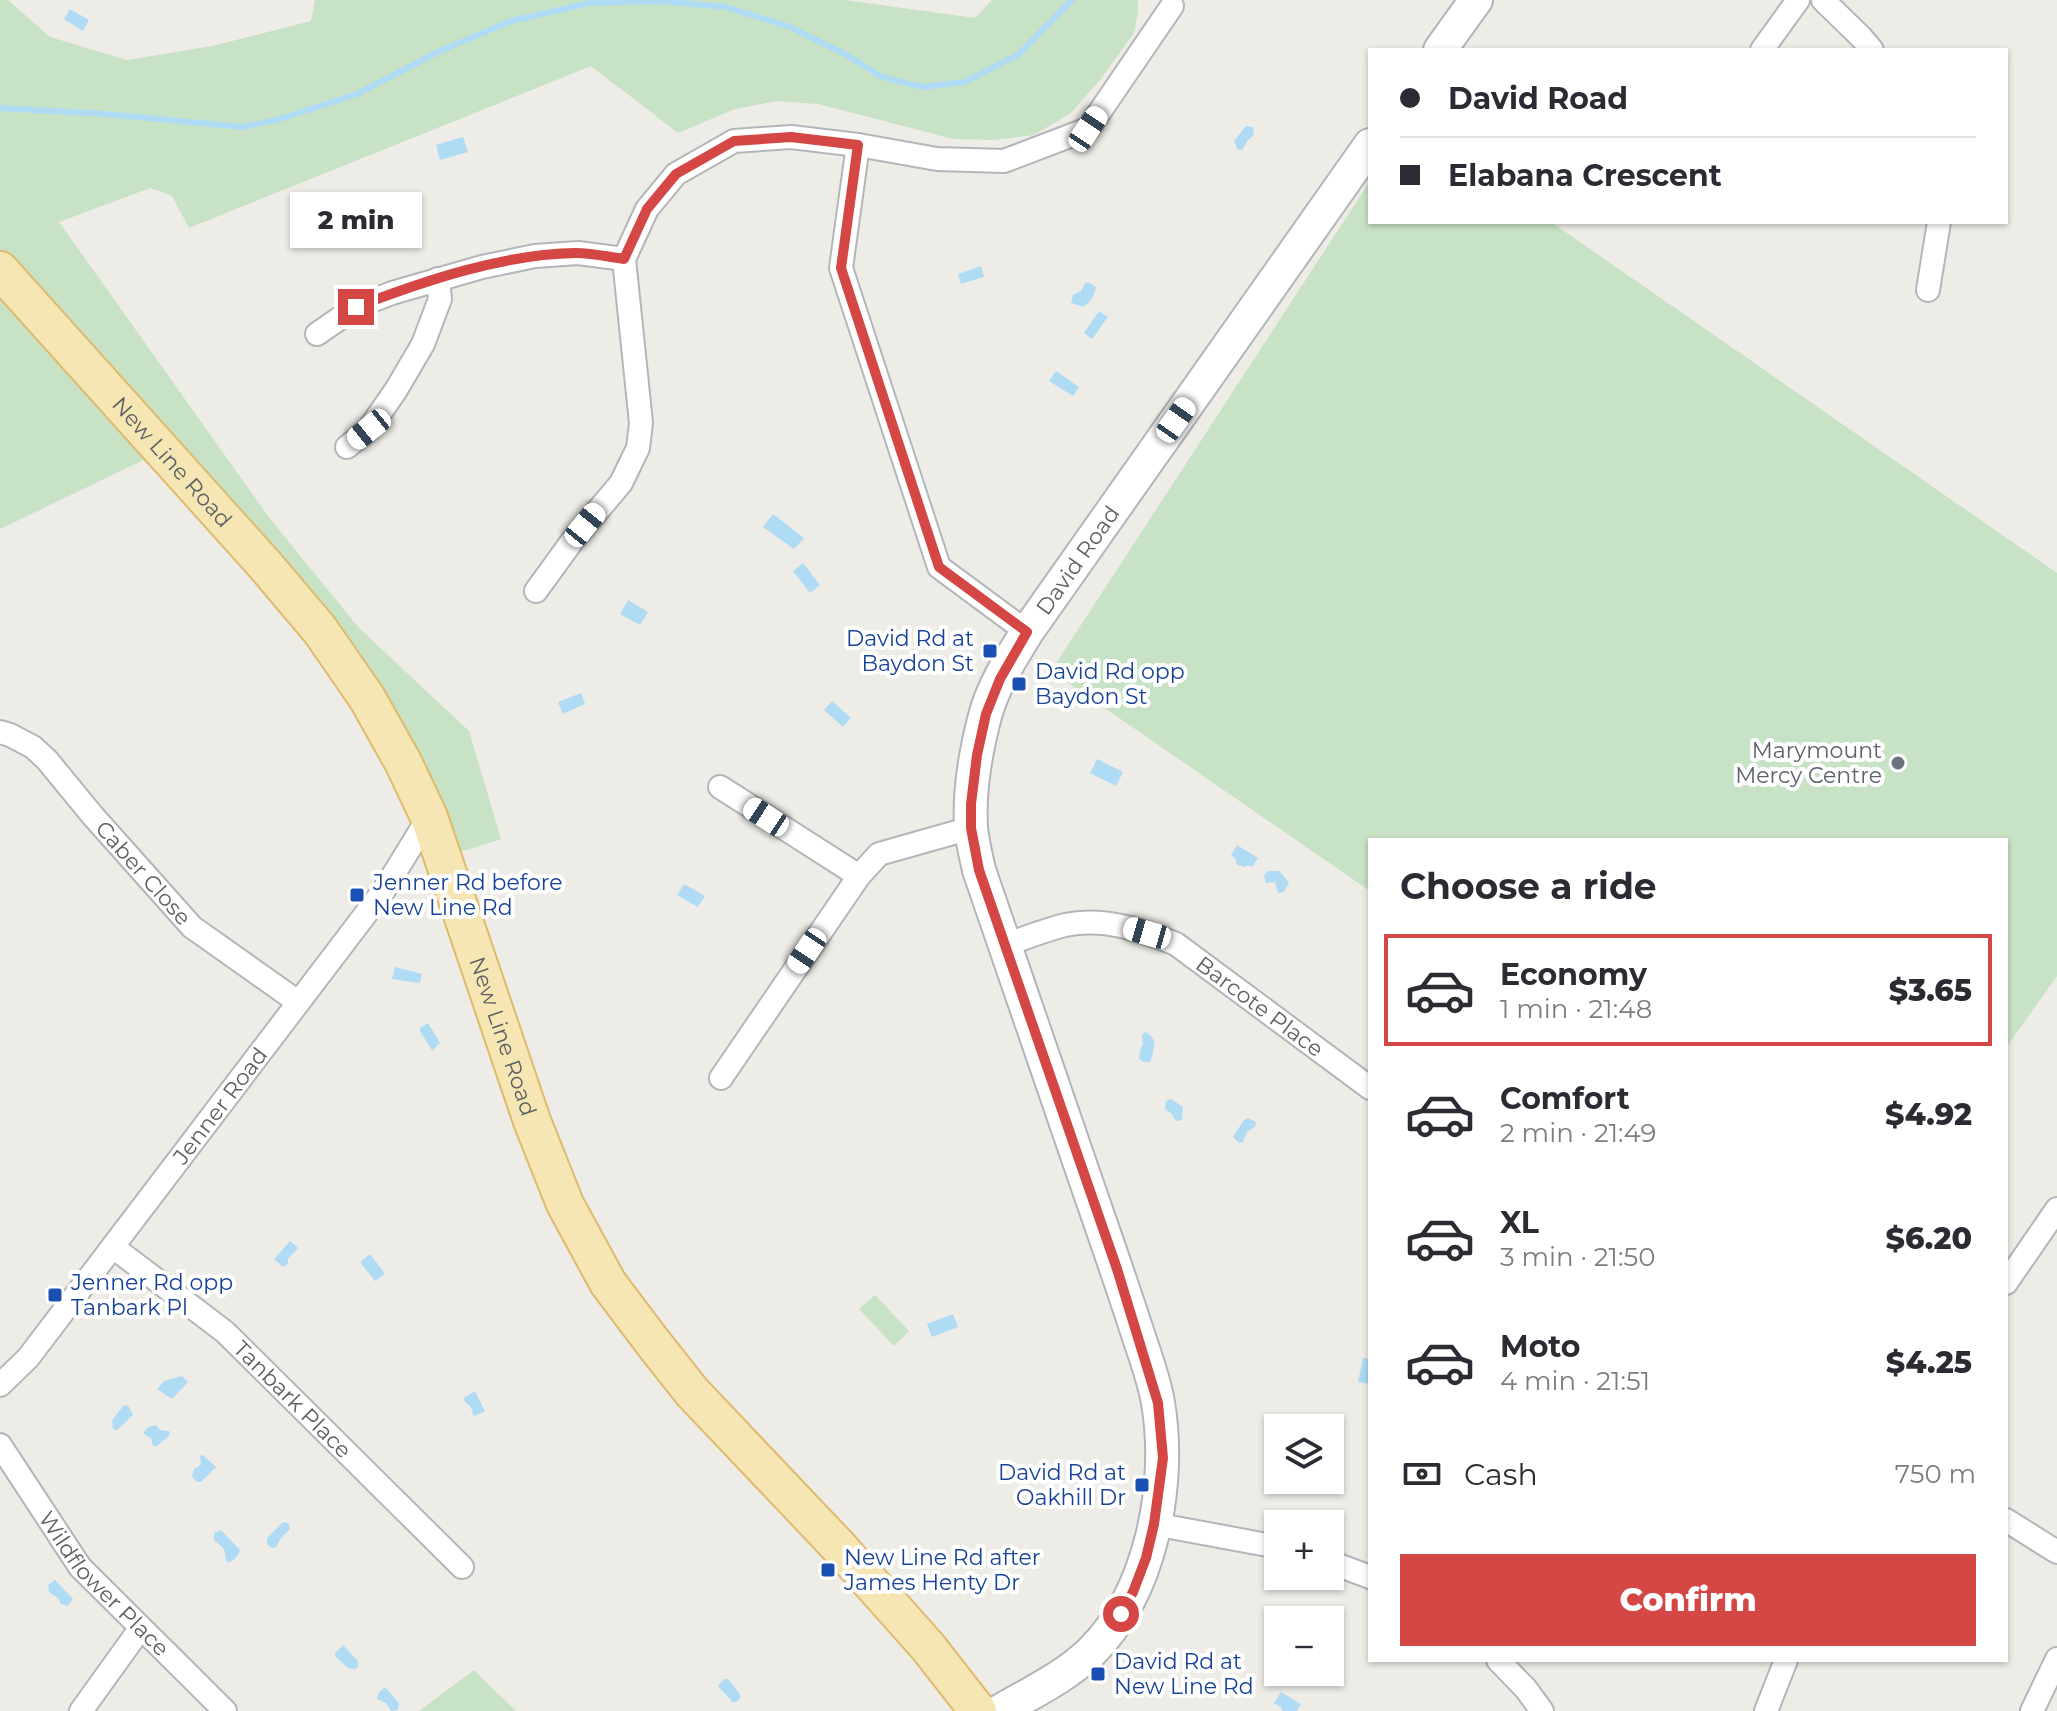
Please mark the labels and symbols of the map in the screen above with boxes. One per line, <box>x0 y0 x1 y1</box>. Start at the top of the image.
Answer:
car <box>1065 102 1111 156</box>
callout: 2 min <box>290 191 422 247</box>
route end <box>338 289 374 325</box>
street label: New Line Road <box>106 391 238 533</box>
car <box>1152 393 1200 447</box>
car <box>343 405 395 453</box>
car <box>561 499 609 551</box>
street label: David Road <box>1030 501 1126 620</box>
place label: David Rd at Baydon St <box>846 625 974 677</box>
marker: David Rd at Baydon St <box>981 642 999 660</box>
place label: David Rd opp Baydon St <box>1035 658 1185 710</box>
marker: David Rd opp Baydon St <box>1010 675 1028 693</box>
place label: Marymount Mercy Centre <box>1735 737 1882 789</box>
marker: Marymount Mercy Centre <box>1889 754 1907 772</box>
car <box>739 794 793 840</box>
street label: Caber Close <box>90 815 197 931</box>
place label: Jenner Rd before New Line Rd <box>372 869 563 921</box>
marker: Jenner Rd before New Line Rd <box>348 886 366 904</box>
car <box>1121 915 1173 951</box>
car <box>784 924 830 978</box>
street label: Barcote Place <box>1190 951 1329 1063</box>
street label: New Line Road <box>463 953 542 1119</box>
street label: Jenner Road <box>167 1042 273 1170</box>
place label: Jenner Rd opp Tanbark Pl <box>70 1269 233 1321</box>
marker: Jenner Rd opp Tanbark Pl <box>46 1286 64 1304</box>
street label: Tanbark Place <box>228 1335 357 1464</box>
place label: David Rd at Oakhill Dr <box>998 1459 1126 1511</box>
marker: David Rd at Oakhill Dr <box>1133 1476 1151 1494</box>
street label: Wildflower Place <box>33 1506 175 1662</box>
place label: New Line Rd after James Henty Dr <box>843 1544 1041 1596</box>
marker: New Line Rd after James Henty Dr <box>819 1561 837 1579</box>
route start <box>1103 1596 1139 1632</box>
place label: David Rd at New Line Rd <box>1114 1648 1254 1700</box>
marker: David Rd at New Line Rd <box>1089 1665 1107 1683</box>

